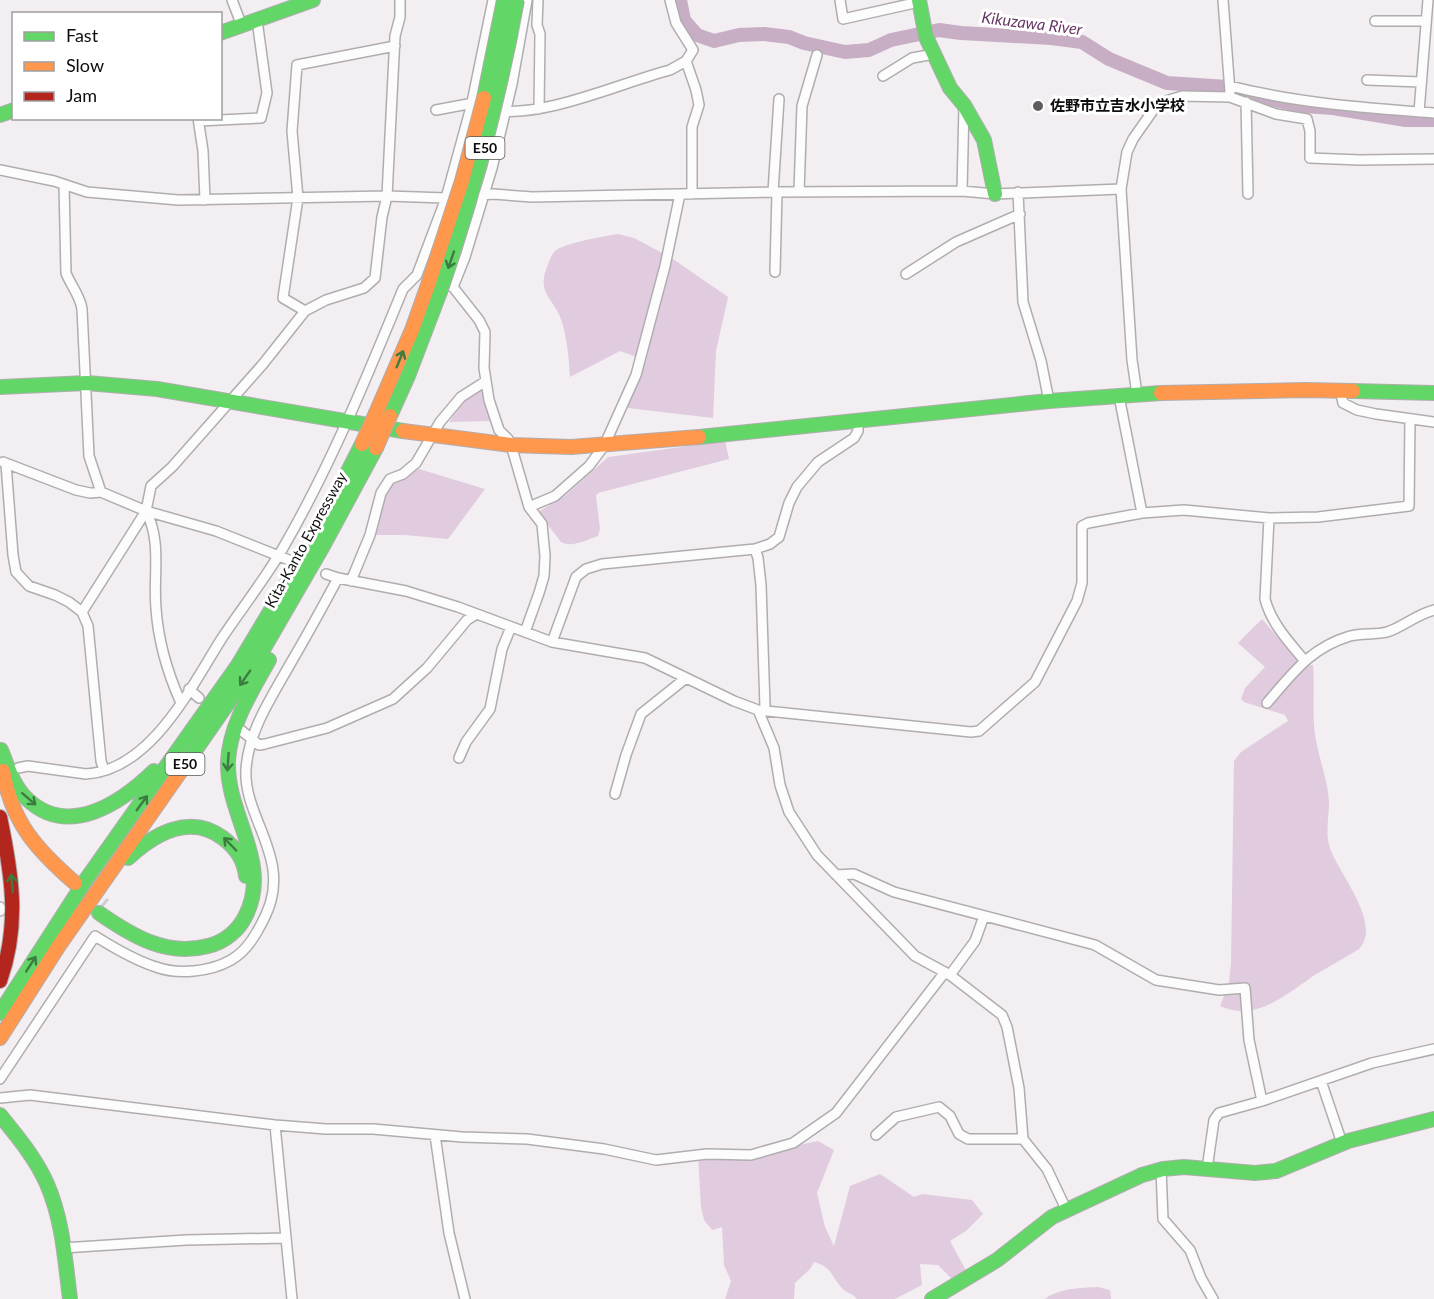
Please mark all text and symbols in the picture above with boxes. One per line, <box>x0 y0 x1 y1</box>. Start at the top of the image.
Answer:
water label: Kikuzawa River <box>981 7 1084 38</box>
legend <box>12 12 222 120</box>
text: Fast <box>66 24 99 46</box>
text: Slow <box>66 54 104 76</box>
text: Jam <box>66 84 97 106</box>
place label: 佐野市立吉水小学校 <box>1050 96 1185 114</box>
marker: 佐野市立吉水小学校 <box>1031 99 1045 113</box>
road number: E50 <box>466 137 504 159</box>
one-way arrow <box>445 250 456 269</box>
one-way arrow <box>395 351 406 369</box>
street label: Kita-Kanto Expressway <box>260 468 350 611</box>
one-way arrow <box>239 669 251 686</box>
one-way arrow <box>222 752 233 772</box>
road number: E50 <box>166 753 204 775</box>
one-way arrow <box>21 793 37 806</box>
one-way arrow <box>136 795 148 811</box>
one-way arrow <box>223 837 237 852</box>
one-way arrow <box>6 874 17 893</box>
one-way arrow <box>25 955 38 972</box>

